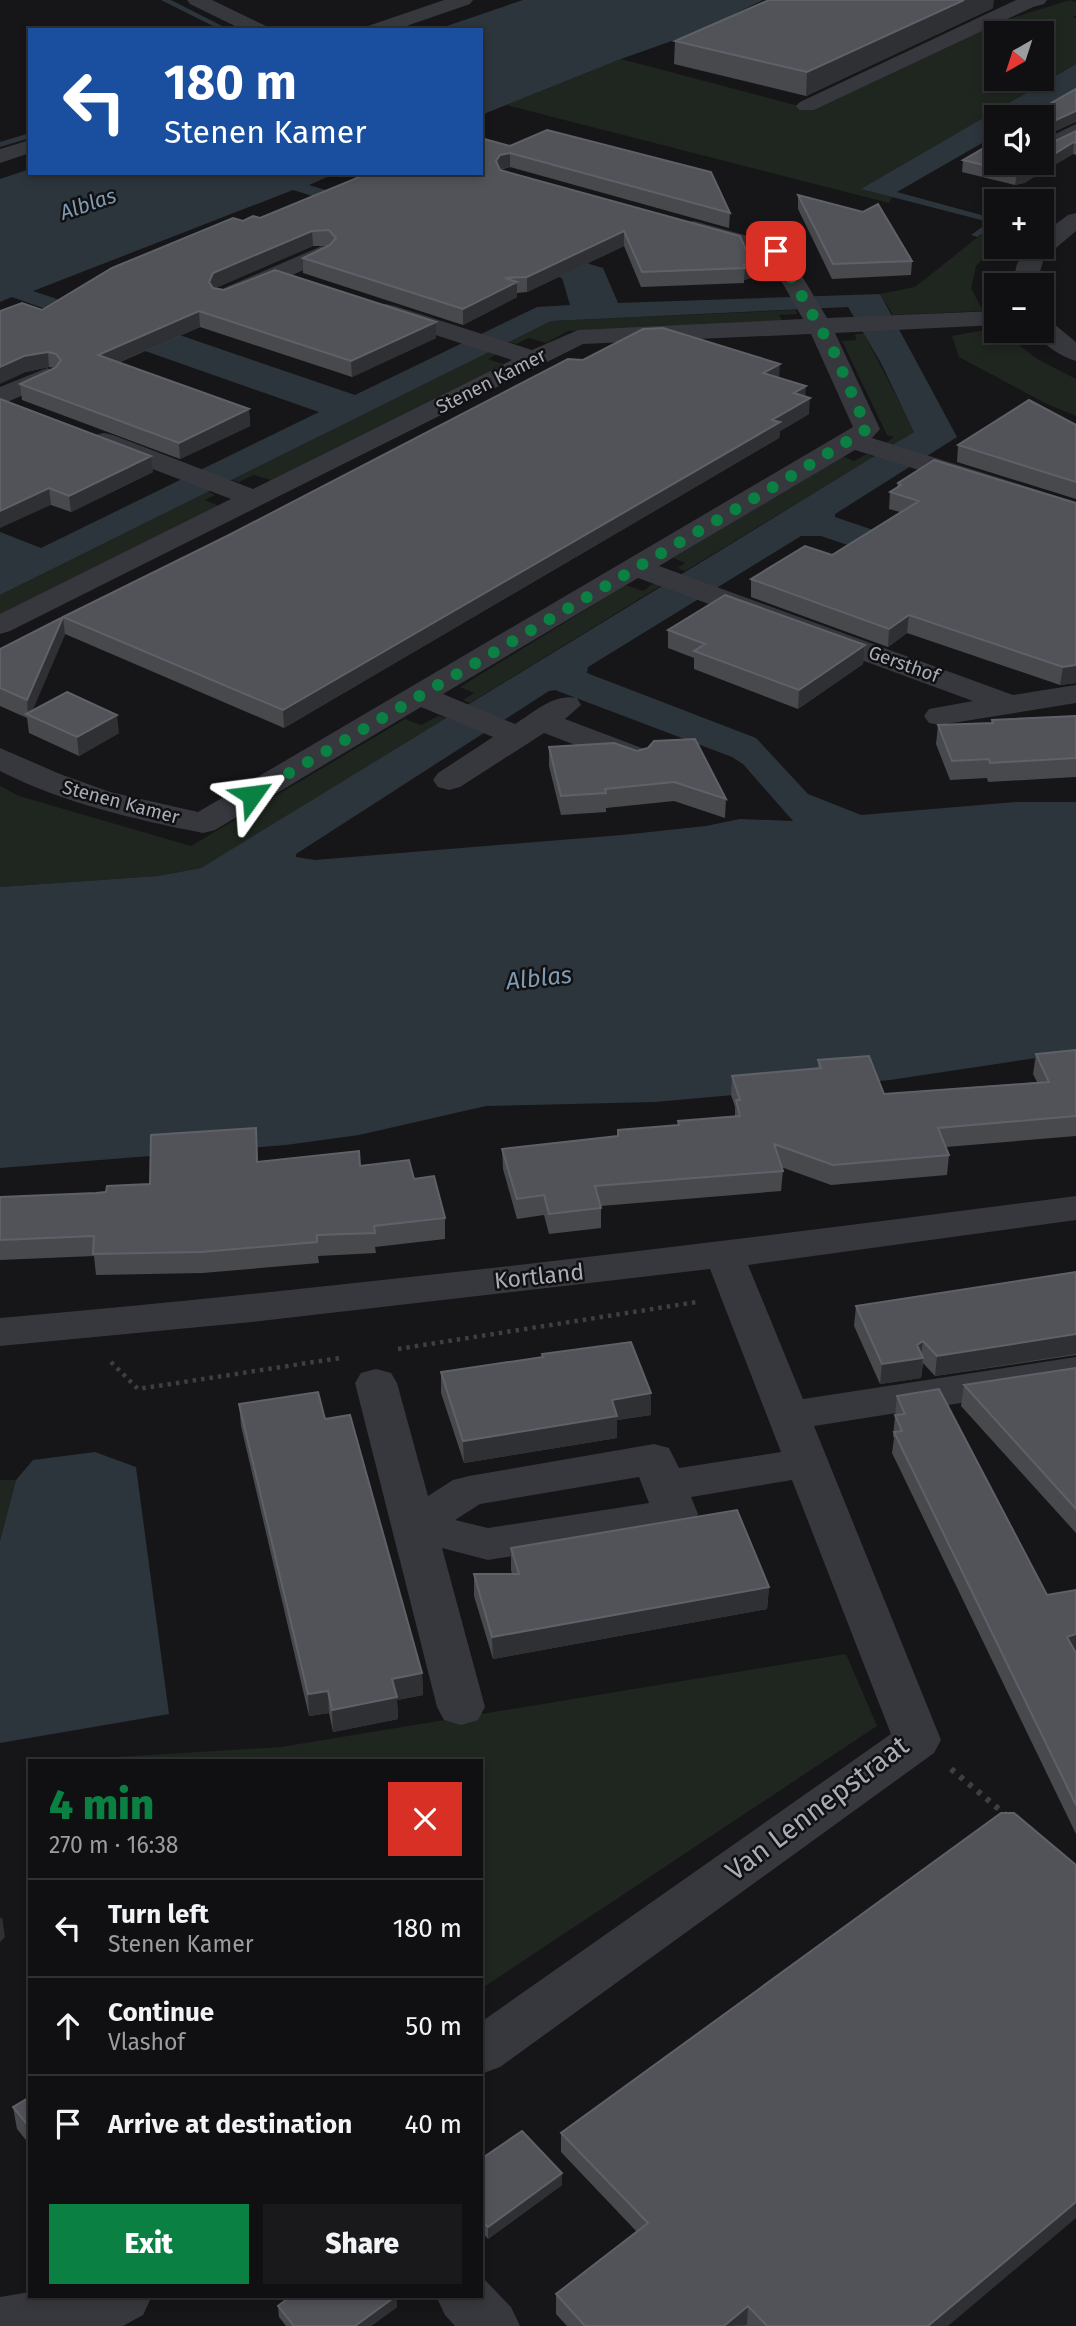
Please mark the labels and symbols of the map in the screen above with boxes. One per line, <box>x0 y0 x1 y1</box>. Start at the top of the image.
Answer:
north arrow <box>984 21 1054 91</box>
water label: Alblas <box>56 182 120 226</box>
pin <box>746 221 806 281</box>
street label: Stenen Kamer <box>432 343 550 419</box>
street label: Gersthof <box>865 641 944 688</box>
position arrow <box>215 758 289 832</box>
street label: Stenen Kamer <box>60 775 183 829</box>
water label: Alblas <box>504 961 573 995</box>
street label: Kortland <box>493 1257 585 1295</box>
street label: Van Lennepstraat <box>719 1728 916 1887</box>

